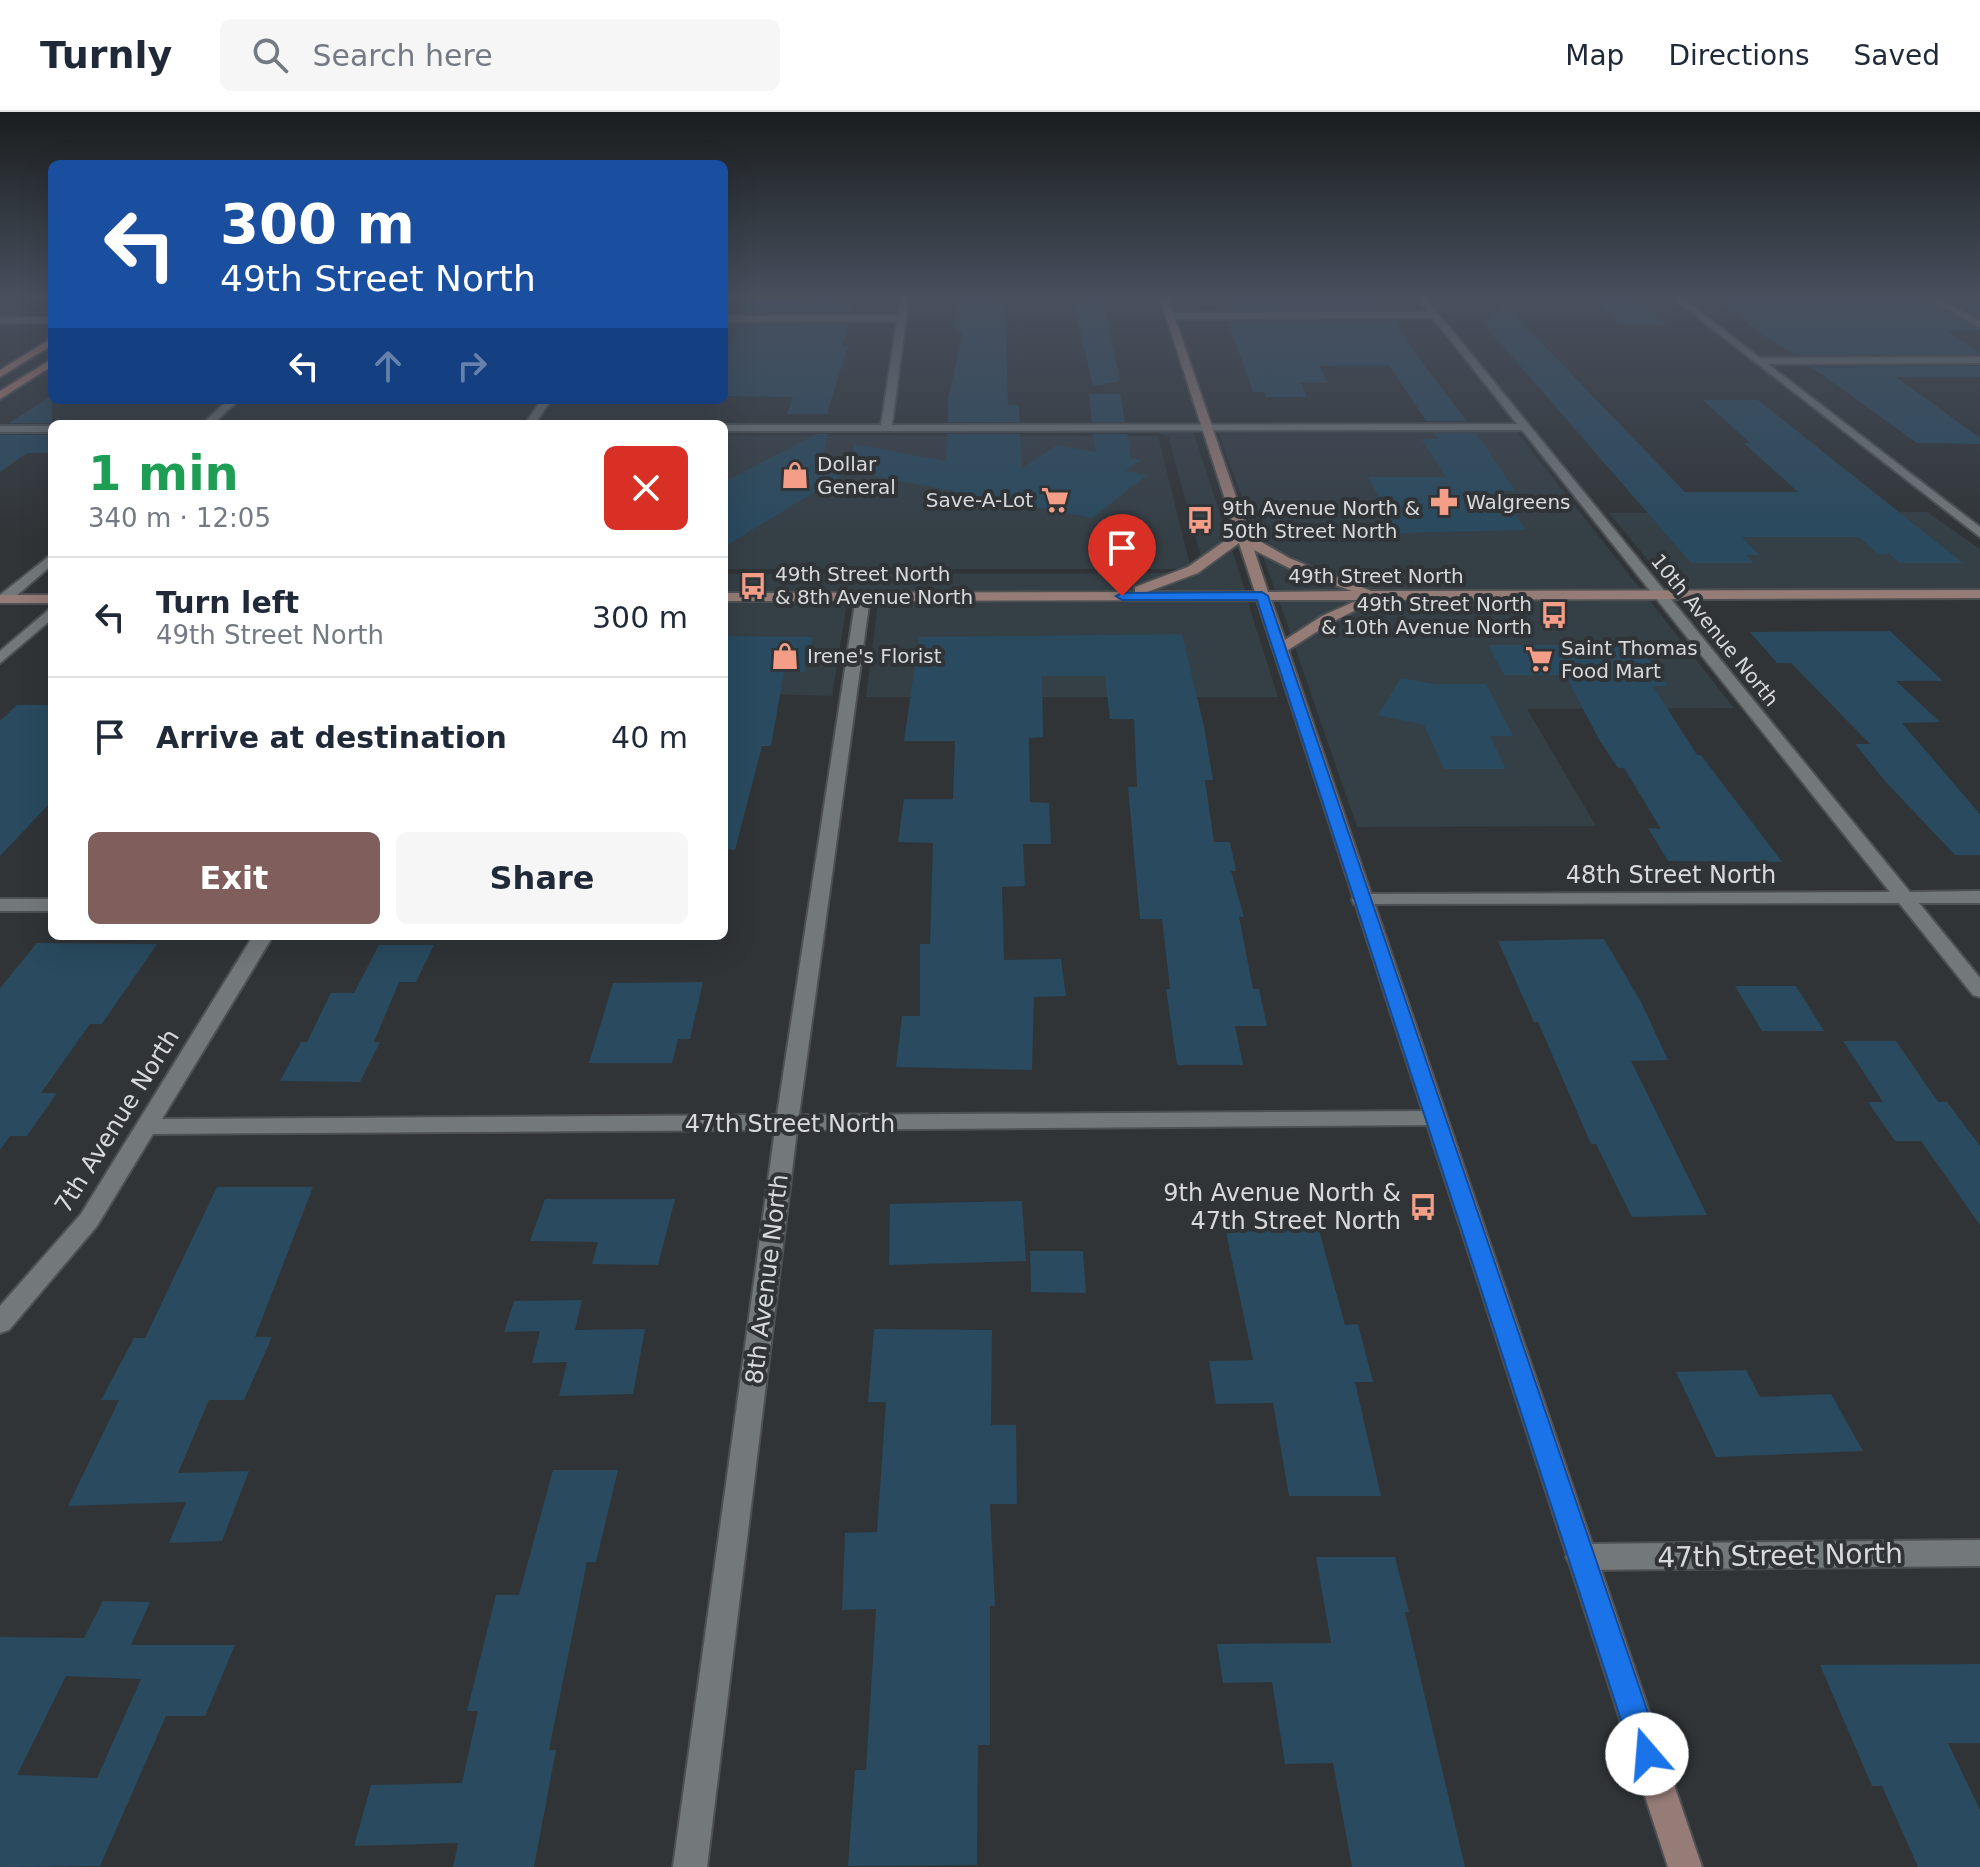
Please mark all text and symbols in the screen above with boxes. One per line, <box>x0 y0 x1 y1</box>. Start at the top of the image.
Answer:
search box <box>220 19 780 91</box>
text: Turnly <box>40 33 172 77</box>
icon: search <box>248 33 292 77</box>
text: Search here <box>312 38 493 73</box>
text: Map <box>1565 39 1624 72</box>
text: Directions <box>1668 39 1809 72</box>
text: Saved <box>1853 39 1940 72</box>
text: 300 m <box>220 191 415 256</box>
icon: left <box>88 192 192 296</box>
text: 49th Street North <box>220 258 536 299</box>
icon: left <box>282 344 326 388</box>
icon: ahead <box>366 344 410 388</box>
icon: right <box>450 344 494 388</box>
text: 1 min <box>88 445 239 501</box>
button: close <box>604 446 688 530</box>
place label: Dollar General <box>817 452 896 499</box>
shop icon: Dollar General <box>780 460 810 490</box>
supermarket icon: Save-A-Lot <box>1040 485 1070 515</box>
pharmacy icon: Walgreens <box>1429 487 1459 517</box>
place label: Save-A-Lot <box>926 488 1033 512</box>
place label: Walgreens <box>1466 490 1571 514</box>
place label: 9th Avenue North & 50th Street North <box>1222 496 1420 543</box>
text: 340 m · 12:05 <box>88 503 271 533</box>
bus stop icon: 9th Avenue North & 50th Street North <box>1185 505 1215 535</box>
pin <box>1088 514 1156 596</box>
icon: arrive <box>1100 526 1144 570</box>
street label: 10th Avenue North <box>1646 549 1784 711</box>
place label: 49th Street North & 8th Avenue North <box>775 562 973 609</box>
street label: 49th Street North <box>1288 564 1464 588</box>
bus stop icon: 49th Street North & 8th Avenue North <box>738 571 768 601</box>
text: Turn left <box>156 585 299 620</box>
place label: 49th Street North & 10th Avenue North <box>1321 592 1532 639</box>
icon: left <box>88 595 132 639</box>
text: 300 m <box>592 600 688 635</box>
bus stop icon: 49th Street North & 10th Avenue North <box>1539 600 1569 630</box>
text: 49th Street North <box>156 620 384 650</box>
place label: Saint Thomas Food Mart <box>1561 636 1698 683</box>
shop icon: Irene's Florist <box>770 641 800 671</box>
place label: Irene's Florist <box>807 644 942 668</box>
supermarket icon: Saint Thomas Food Mart <box>1524 644 1554 674</box>
icon: arrive <box>88 715 132 759</box>
text: Arrive at destination <box>156 720 507 755</box>
text: 40 m <box>611 720 688 755</box>
button: Exit <box>88 832 380 924</box>
button: Share <box>396 832 688 924</box>
street label: 48th Street North <box>1566 861 1776 889</box>
street label: 7th Avenue North <box>49 1024 185 1218</box>
street label: 47th Street North <box>685 1110 895 1138</box>
street label: 8th Avenue North <box>740 1172 794 1386</box>
place label: 9th Avenue North & 47th Street North <box>1163 1179 1401 1235</box>
bus stop icon: 9th Avenue North & 47th Street North <box>1408 1192 1438 1222</box>
street label: 47th Street North <box>1657 1537 1903 1574</box>
position arrow <box>1605 1712 1689 1796</box>

